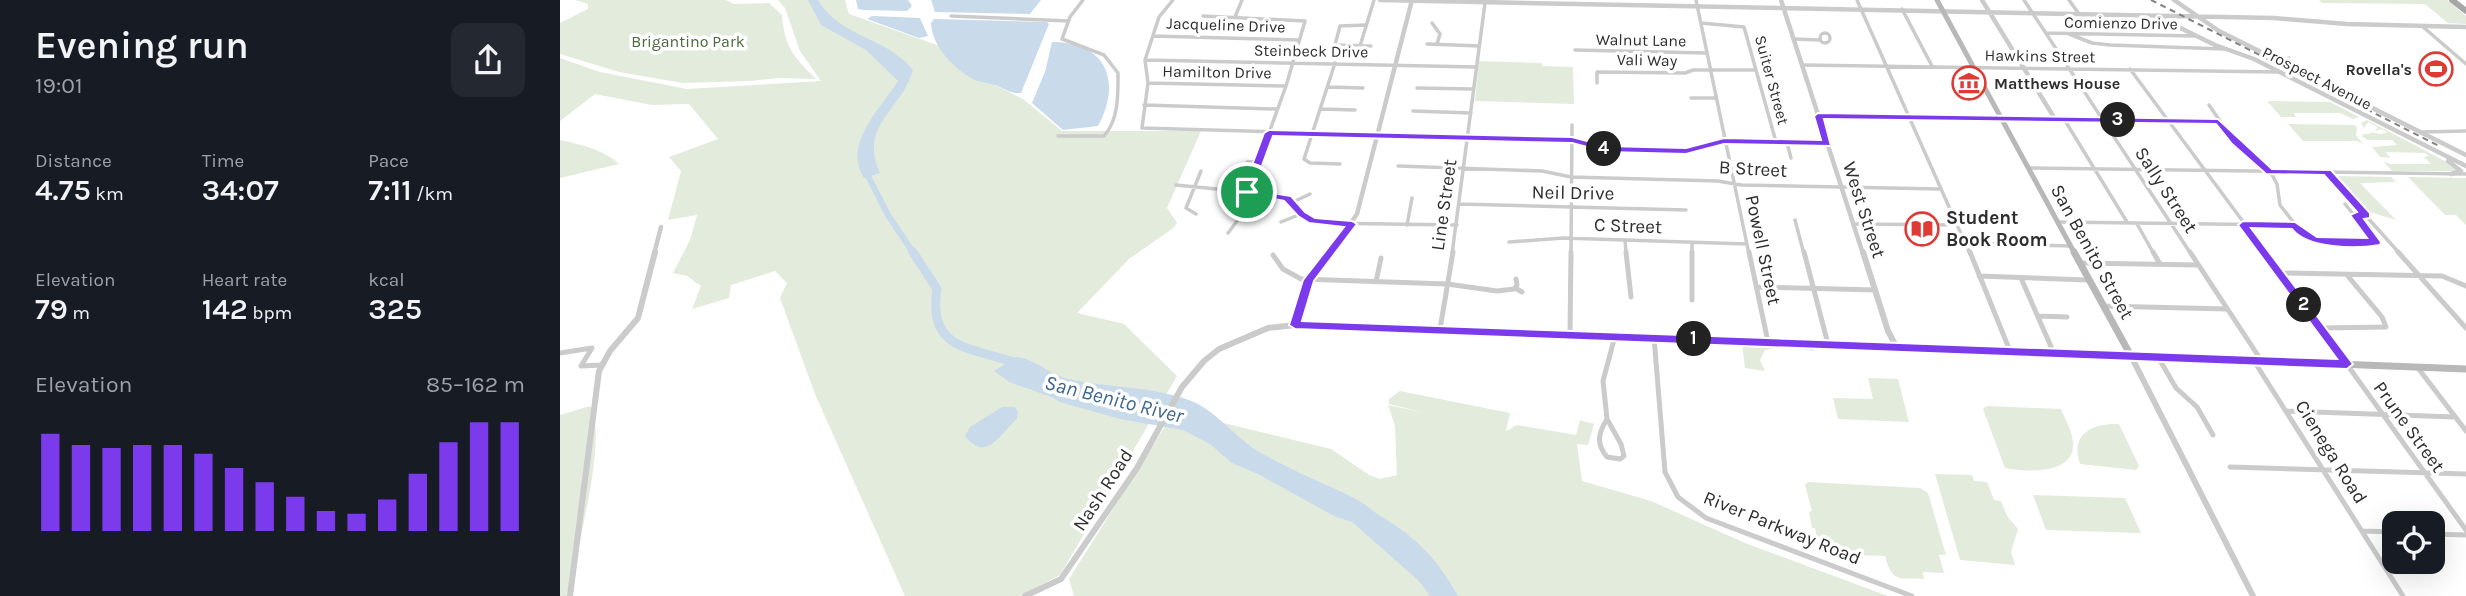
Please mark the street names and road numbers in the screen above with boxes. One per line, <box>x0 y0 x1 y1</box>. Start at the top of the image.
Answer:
street label: Jacqueline Drive <box>1166 13 1286 37</box>
street label: Comienzo Drive <box>2064 13 2178 33</box>
street label: Walnut Lane <box>1596 30 1686 50</box>
street label: Suiter Street <box>1751 33 1793 127</box>
street label: Steinbeck Drive <box>1254 41 1368 61</box>
street label: Prospect Avenue <box>2259 42 2375 114</box>
street label: Hawkins Street <box>1985 46 2095 66</box>
street label: Vali Way <box>1617 50 1678 70</box>
street label: Hamilton Drive <box>1162 62 1272 82</box>
street label: Sally Street <box>2130 143 2202 237</box>
street label: B Street <box>1718 156 1788 182</box>
street label: Line Street <box>1427 158 1461 252</box>
street label: West Street <box>1838 159 1890 261</box>
street label: Neil Drive <box>1532 181 1614 205</box>
street label: San Benito Street <box>2046 181 2138 323</box>
street label: Powell Street <box>1741 193 1785 307</box>
street label: C Street <box>1593 214 1663 238</box>
street label: Prune Street <box>2369 377 2449 477</box>
street label: Cienega Road <box>2290 396 2372 508</box>
street label: Nash Road <box>1068 445 1138 535</box>
street label: River Parkway Road <box>1700 486 1864 570</box>

